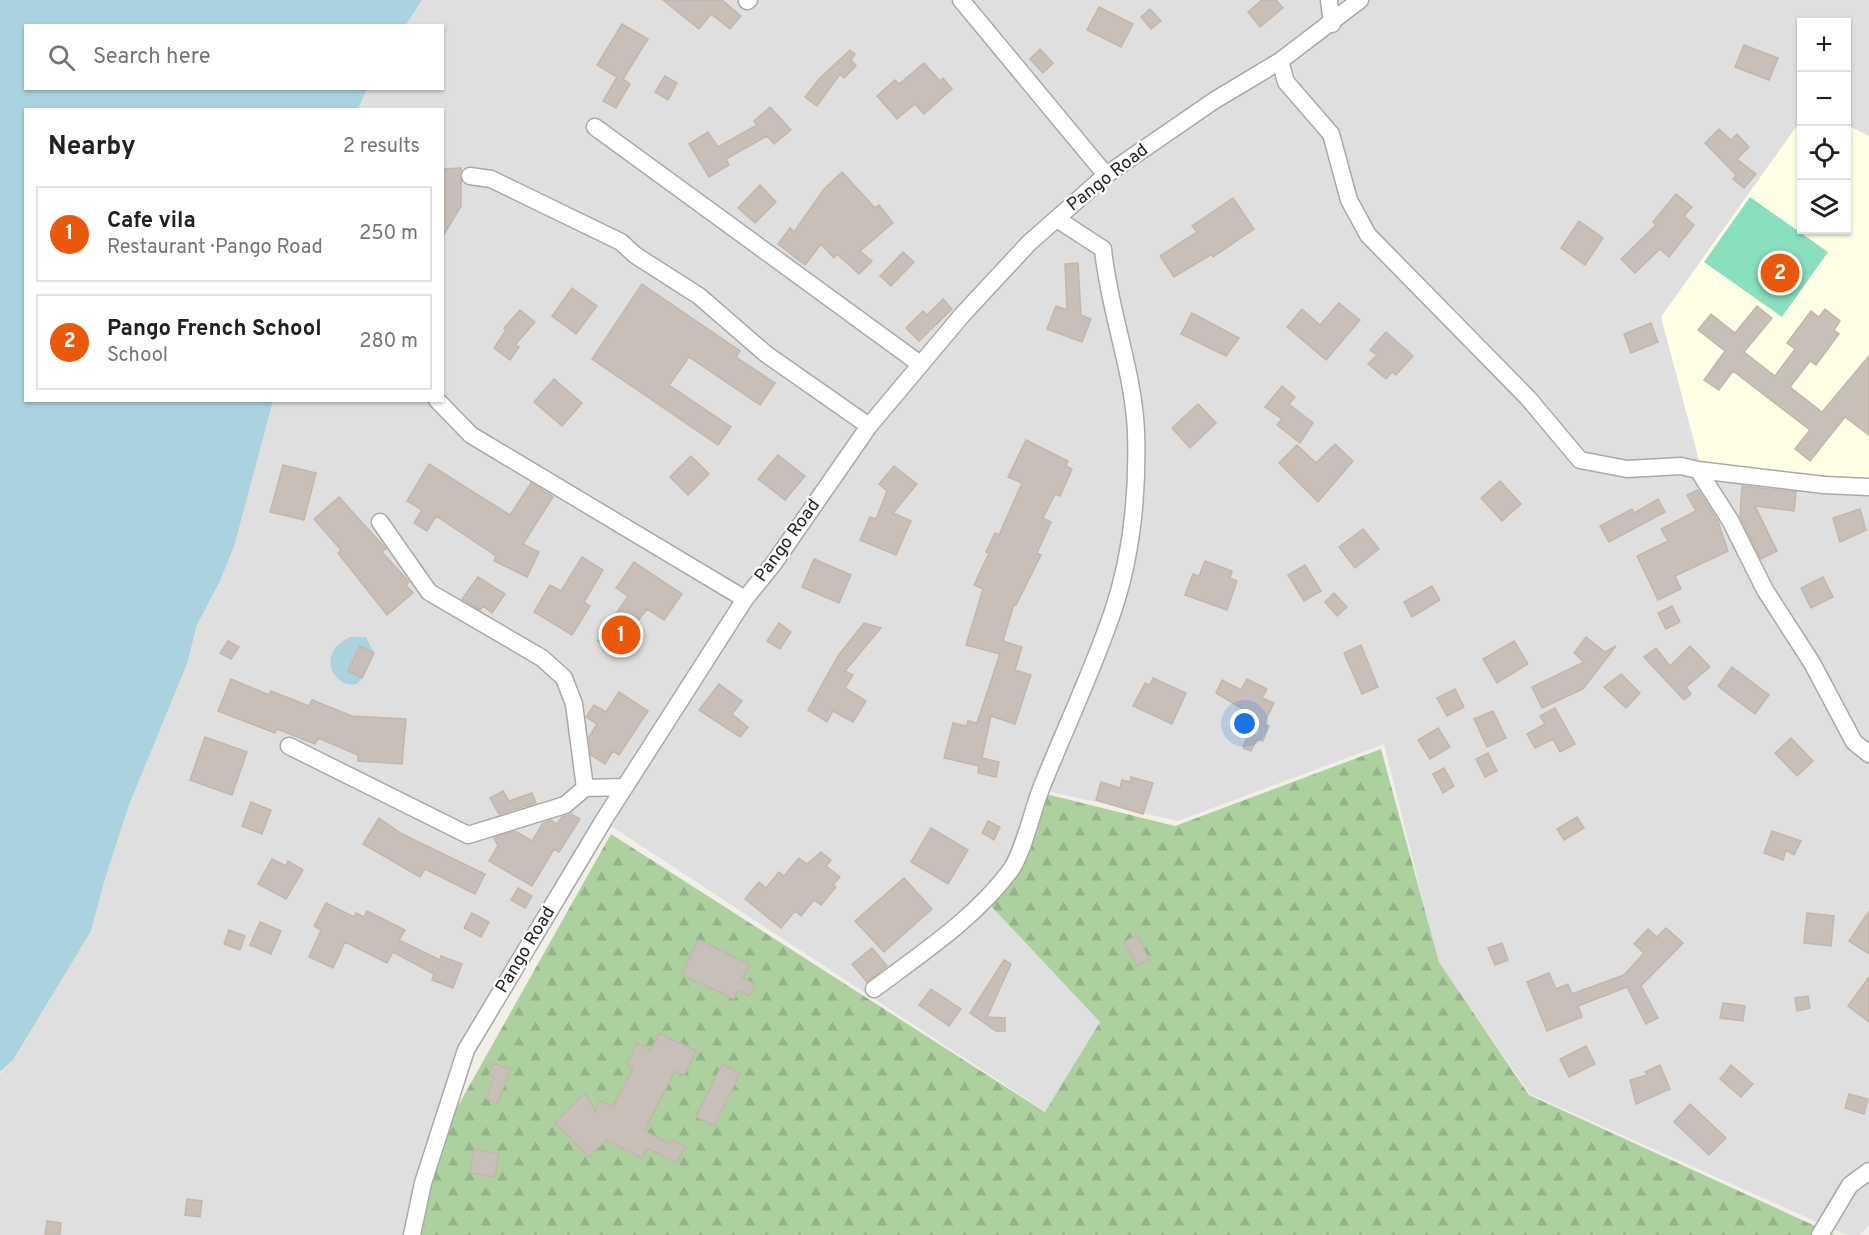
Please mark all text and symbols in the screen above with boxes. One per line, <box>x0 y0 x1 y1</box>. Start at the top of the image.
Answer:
map controls <box>1797 18 1851 234</box>
button: + <box>1797 18 1851 72</box>
search box <box>24 24 444 90</box>
icon: search <box>45 41 78 74</box>
text: Search here <box>93 44 211 71</box>
button: − <box>1797 72 1851 126</box>
button: locate <box>1797 126 1851 180</box>
text: Nearby <box>48 131 136 164</box>
text: 2 results <box>343 134 420 160</box>
street label: Pango Road <box>1063 139 1153 217</box>
button: layers <box>1797 180 1851 234</box>
text: Cafe vila <box>107 208 196 235</box>
text: 1 <box>66 221 74 247</box>
text: 250 m <box>359 221 418 247</box>
text: Restaurant · Pango Road <box>107 235 323 261</box>
pin: 2 <box>1760 250 1800 296</box>
text: Pango French School <box>107 316 322 343</box>
text: 2 <box>63 329 76 355</box>
text: 280 m <box>359 329 418 355</box>
text: School <box>107 343 168 369</box>
street label: Pango Road <box>750 495 826 587</box>
pin: 1 <box>602 612 640 658</box>
your location <box>1230 709 1259 738</box>
street label: Pango Road <box>491 902 561 998</box>

